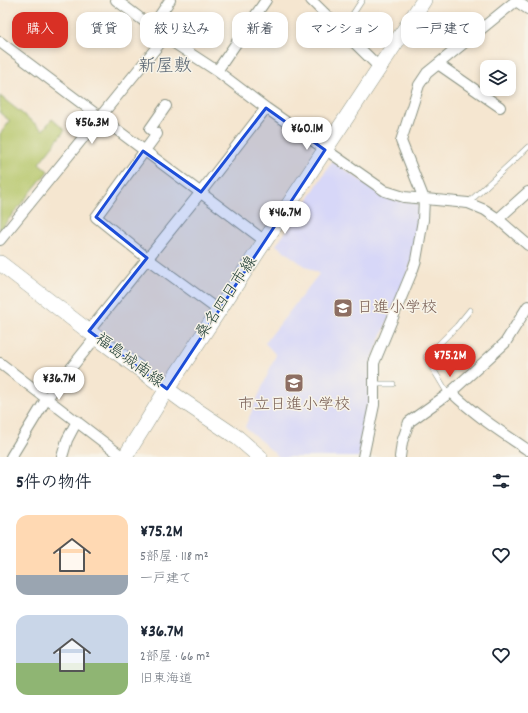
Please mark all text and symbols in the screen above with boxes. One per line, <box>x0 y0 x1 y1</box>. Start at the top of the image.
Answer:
chip: 購入 <box>12 12 68 48</box>
chip: 賃貸 <box>76 12 132 48</box>
chip: 絞り込み <box>140 12 224 48</box>
chip: 新着 <box>232 12 288 48</box>
chip: マンション <box>296 12 393 48</box>
chip: 一戸建て <box>401 12 485 48</box>
district label: 新屋敷 <box>138 55 192 80</box>
map controls <box>480 60 516 96</box>
button: layers <box>480 60 516 96</box>
pin: ¥56.3M <box>59 111 125 145</box>
text: ¥56.3M <box>75 114 109 133</box>
pin: ¥60.1M <box>274 117 340 151</box>
text: ¥60.1M <box>291 120 323 139</box>
pin: ¥46.7M <box>252 201 318 235</box>
text: ¥46.7M <box>269 204 301 223</box>
street label: 桑名四日市線 <box>191 252 263 344</box>
school or university icon: 日進小学校 <box>332 297 354 319</box>
place label: 日進小学校 <box>357 297 437 320</box>
street label: 福島城南線 <box>90 328 168 394</box>
pin: ¥75.2M <box>417 344 483 378</box>
text: ¥75.2M <box>434 347 466 366</box>
pin: ¥36.7M <box>26 367 92 401</box>
text: ¥36.7M <box>42 370 76 389</box>
school or university icon: 市立日進小学校 <box>283 372 305 394</box>
place label: 市立日進小学校 <box>238 394 350 417</box>
icon: filters <box>490 470 512 492</box>
text: 5件の物件 <box>16 472 92 496</box>
text: ¥75.2M <box>140 521 183 545</box>
icon: home <box>48 531 96 579</box>
icon: heart <box>490 544 512 566</box>
text: 5部屋 · 118 m² <box>140 548 209 567</box>
text: 一戸建て <box>140 570 192 589</box>
text: ¥36.7M <box>140 621 183 645</box>
icon: home <box>48 631 96 679</box>
icon: heart <box>490 644 512 666</box>
text: 2部屋 · 66 m² <box>140 648 210 667</box>
text: 旧東海道 <box>140 670 192 689</box>

